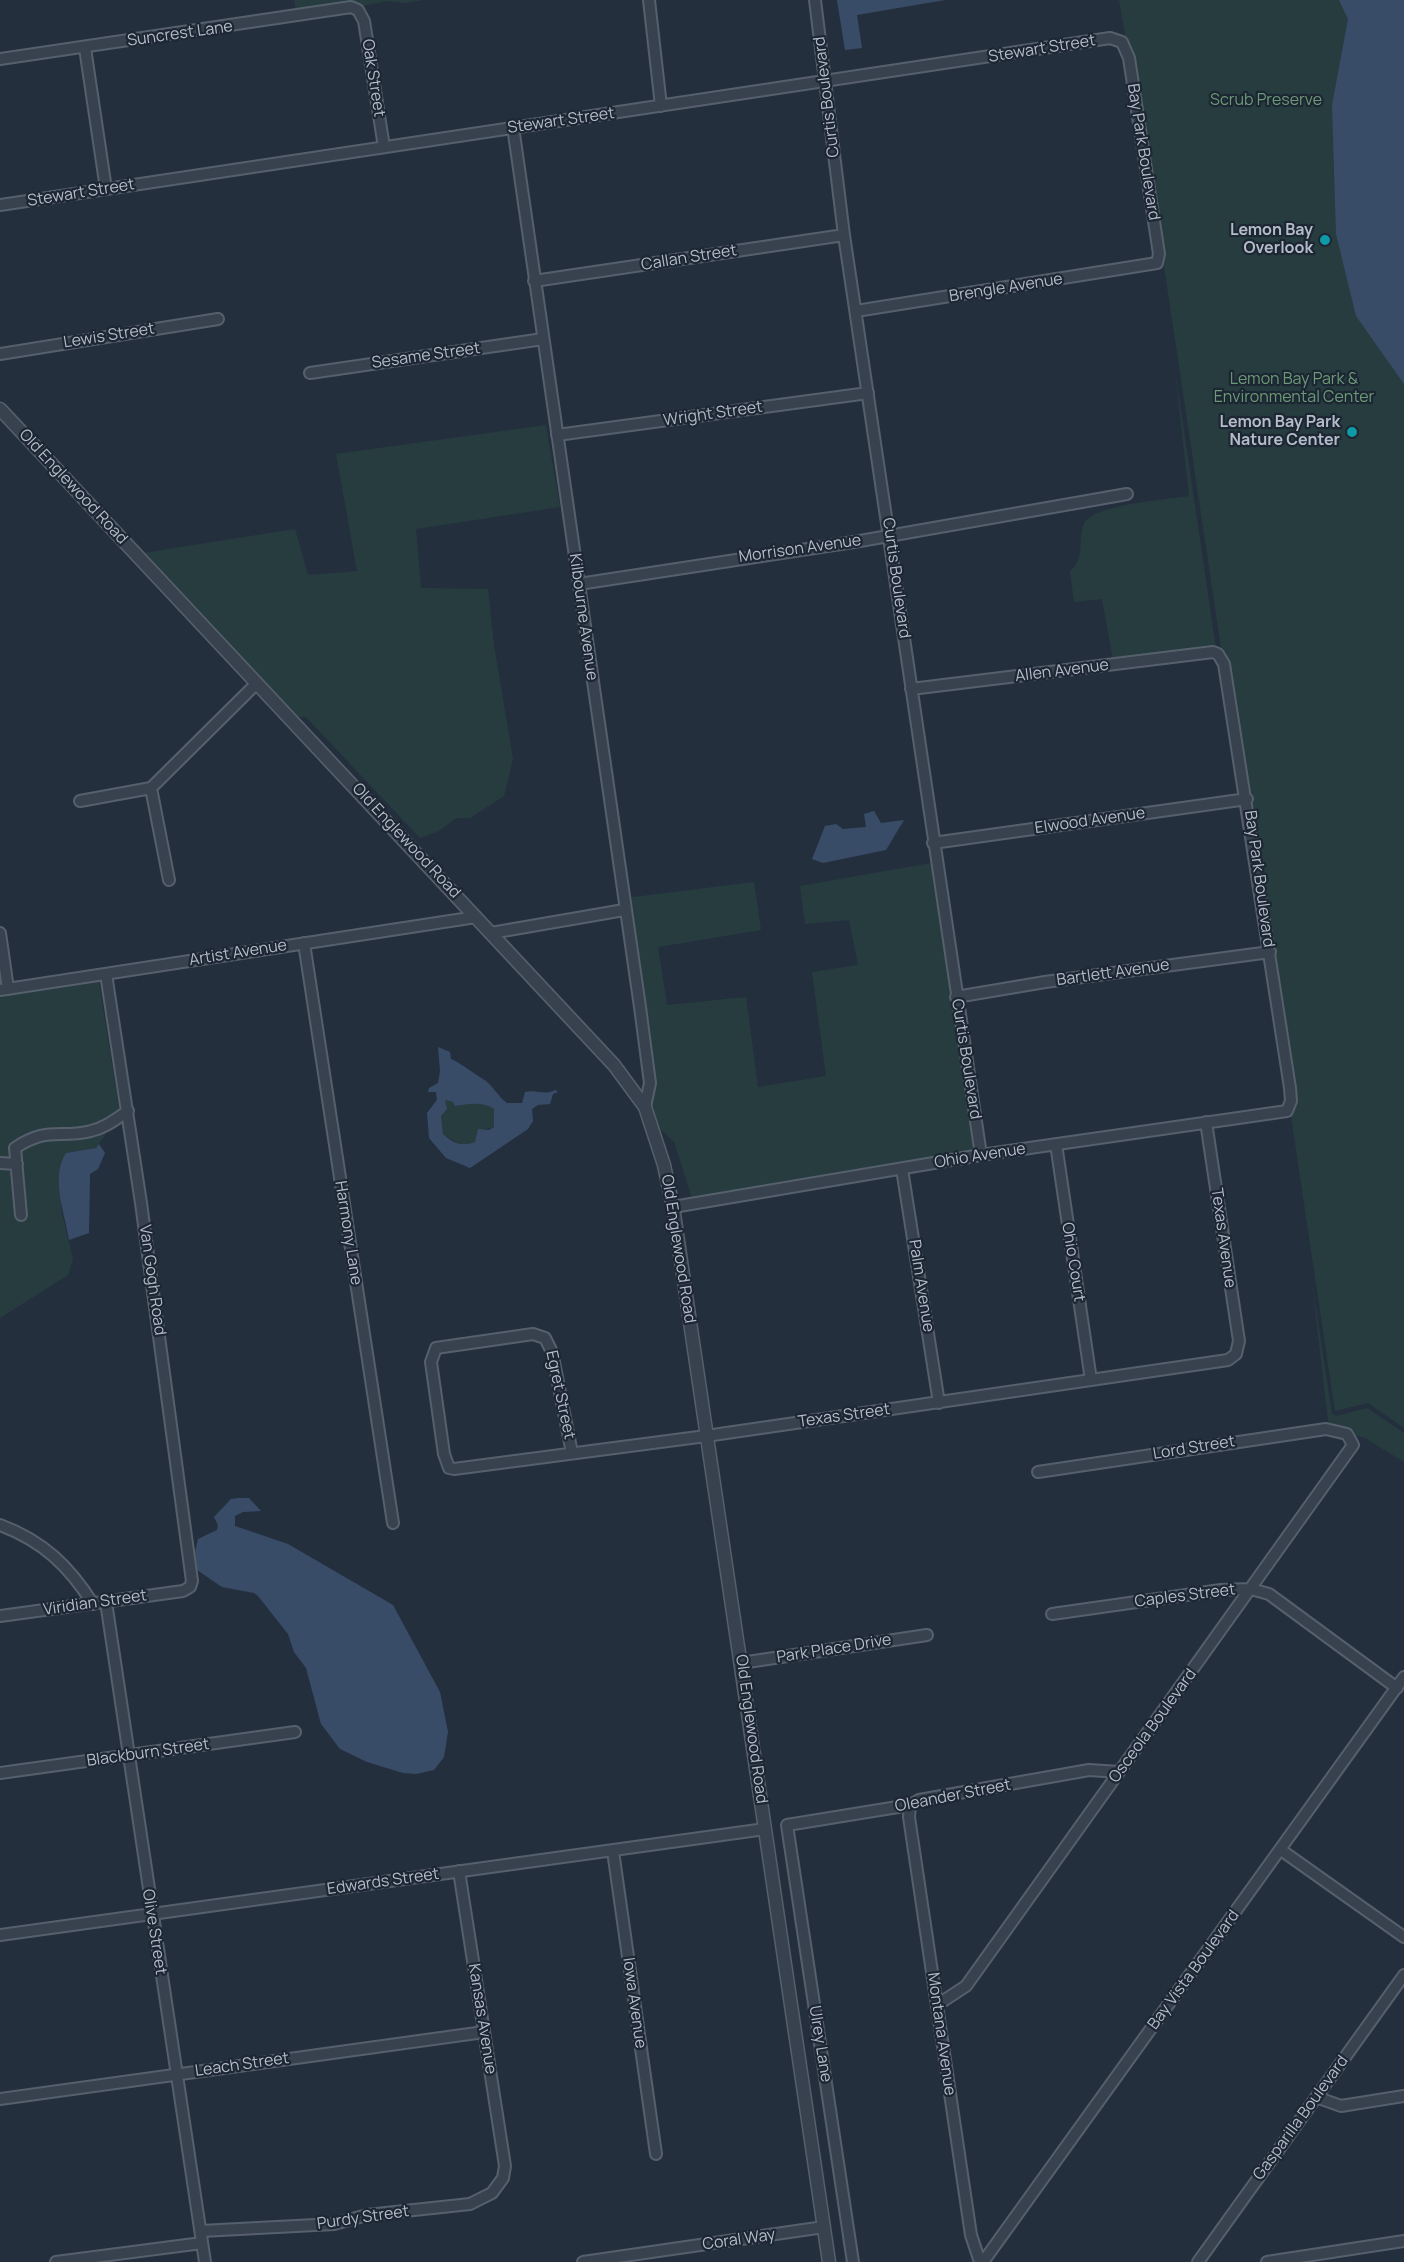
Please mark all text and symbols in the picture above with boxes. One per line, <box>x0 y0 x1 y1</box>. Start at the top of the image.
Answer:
street label: Suncrest Lane <box>126 17 234 51</box>
street label: Stewart Street <box>987 31 1097 67</box>
street label: Curtis Boulevard <box>810 35 844 159</box>
street label: Oak Street <box>357 38 389 118</box>
street label: Bay Park Boulevard <box>1123 82 1163 222</box>
park label: Scrub Preserve <box>1210 91 1322 111</box>
street label: Stewart Street <box>506 104 616 138</box>
street label: Stewart Street <box>26 175 136 211</box>
place label: Lemon Bay Overlook <box>1230 221 1313 259</box>
marker: Lemon Bay Overlook <box>1318 233 1332 247</box>
street label: Callan Street <box>640 241 738 275</box>
street label: Brengle Avenue <box>948 270 1064 306</box>
street label: Lewis Street <box>62 319 156 353</box>
street label: Sesame Street <box>370 339 482 373</box>
park label: Lemon Bay Park & Environmental Center <box>1214 370 1374 408</box>
street label: Wright Street <box>662 398 764 430</box>
place label: Lemon Bay Park Nature Center <box>1220 413 1340 451</box>
street label: Old Englewood Road <box>15 425 131 549</box>
marker: Lemon Bay Park Nature Center <box>1345 425 1359 439</box>
street label: Curtis Boulevard <box>878 516 914 640</box>
street label: Morrison Avenue <box>738 531 862 567</box>
street label: Kilbourne Avenue <box>565 552 601 682</box>
street label: Allen Avenue <box>1014 656 1110 686</box>
street label: Old Englewood Road <box>348 779 464 903</box>
street label: Elwood Avenue <box>1034 804 1146 838</box>
street label: Bay Park Boulevard <box>1240 809 1278 949</box>
street label: Artist Avenue <box>188 936 288 970</box>
street label: Bartlett Avenue <box>1055 956 1171 990</box>
street label: Curtis Boulevard <box>947 997 985 1121</box>
street label: Ohio Avenue <box>933 1139 1027 1173</box>
street label: Old Englewood Road <box>657 1173 699 1325</box>
street label: Harmony Lane <box>330 1180 366 1286</box>
street label: Texas Avenue <box>1206 1187 1240 1289</box>
street label: Ohio Court <box>1057 1221 1089 1303</box>
street label: Van Gogh Road <box>135 1224 169 1336</box>
street label: Palm Avenue <box>904 1238 938 1334</box>
street label: Egret Street <box>541 1349 579 1441</box>
street label: Texas Street <box>797 1400 891 1432</box>
street label: Lord Street <box>1152 1432 1236 1464</box>
street label: Caples Street <box>1133 1580 1237 1612</box>
street label: Viridian Street <box>42 1586 148 1620</box>
street label: Park Place Drive <box>775 1630 893 1668</box>
street label: Old Englewood Road <box>731 1653 771 1805</box>
street label: Osceola Boulevard <box>1105 1665 1201 1787</box>
street label: Blackburn Street <box>85 1735 211 1771</box>
street label: Oleander Street <box>893 1775 1013 1817</box>
street label: Edwards Street <box>326 1865 440 1899</box>
street label: Olive Street <box>138 1888 170 1976</box>
street label: Bay Vista Boulevard <box>1144 1907 1244 2033</box>
street label: Iowa Avenue <box>618 1956 650 2050</box>
street label: Kansas Avenue <box>464 1962 500 2076</box>
street label: Montana Avenue <box>923 1971 959 2097</box>
street label: Ulrey Lane <box>804 2004 836 2084</box>
street label: Leach Street <box>194 2049 290 2081</box>
street label: Gasparilla Boulevard <box>1249 2052 1353 2184</box>
street label: Purdy Street <box>316 2202 410 2234</box>
street label: Coral Way <box>701 2225 777 2255</box>

